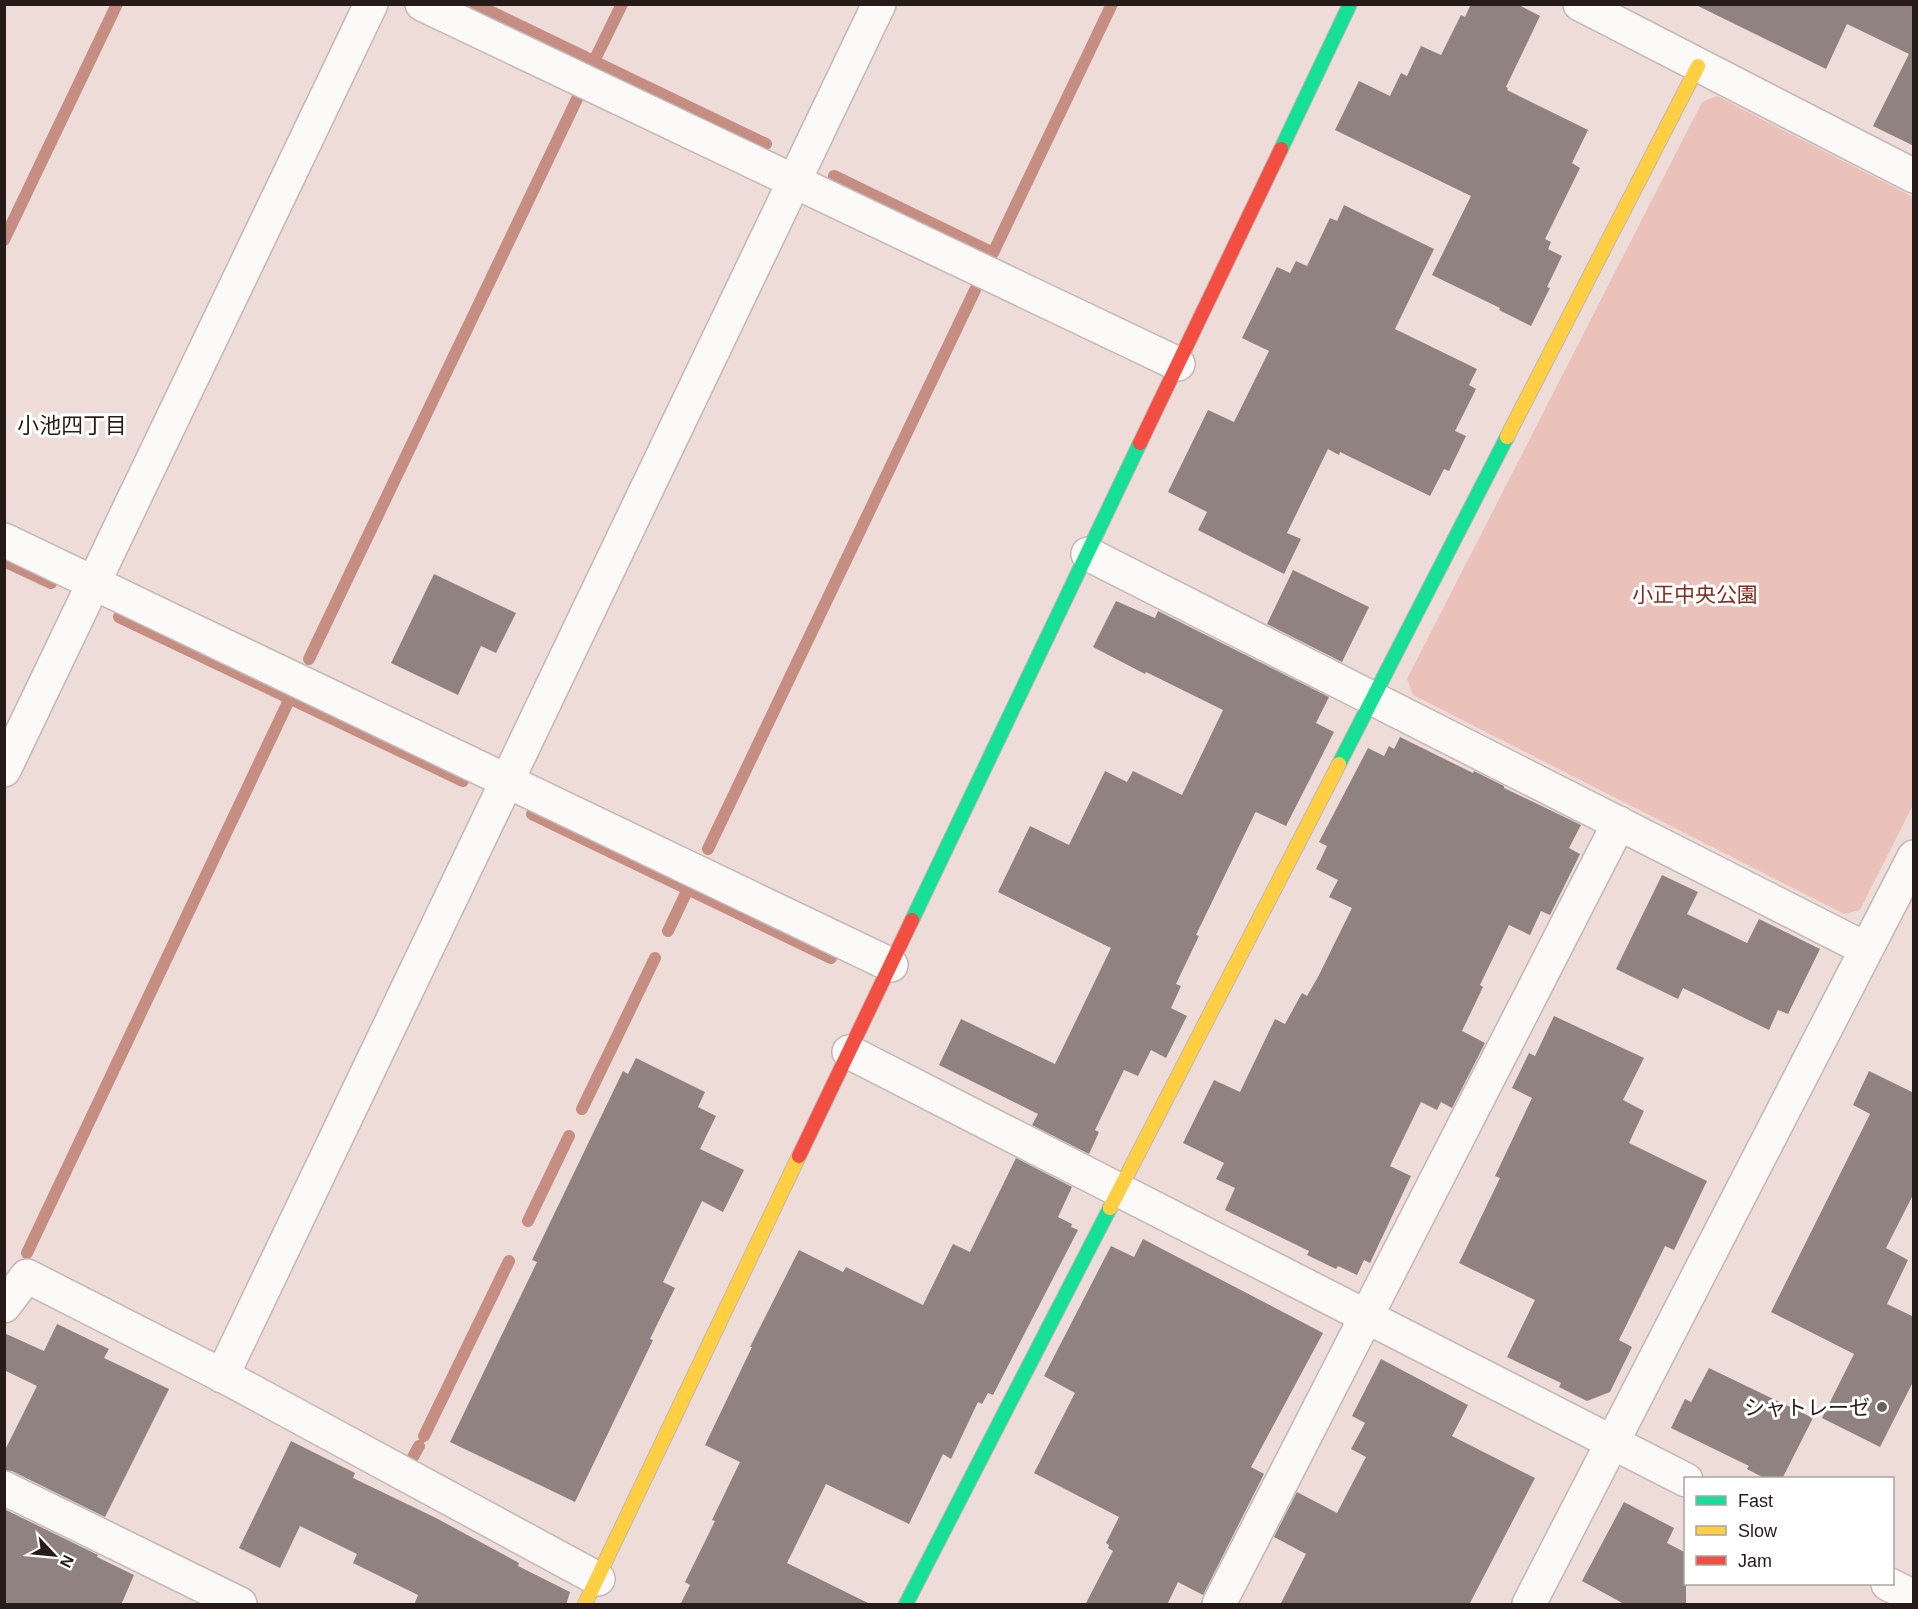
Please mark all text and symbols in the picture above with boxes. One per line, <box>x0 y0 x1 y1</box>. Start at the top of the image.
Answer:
district label: 小池四丁目 <box>17 413 127 438</box>
park label: 小正中央公園 <box>1632 583 1758 606</box>
place label: シャトレーゼ <box>1744 1396 1870 1419</box>
marker: シャトレーゼ <box>1875 1400 1889 1414</box>
legend <box>1684 1477 1894 1585</box>
text: Fast <box>1738 1491 1773 1511</box>
text: Slow <box>1738 1521 1778 1541</box>
north arrow <box>24 1525 84 1585</box>
text: Jam <box>1738 1551 1772 1571</box>
text: N <box>57 1552 77 1570</box>

